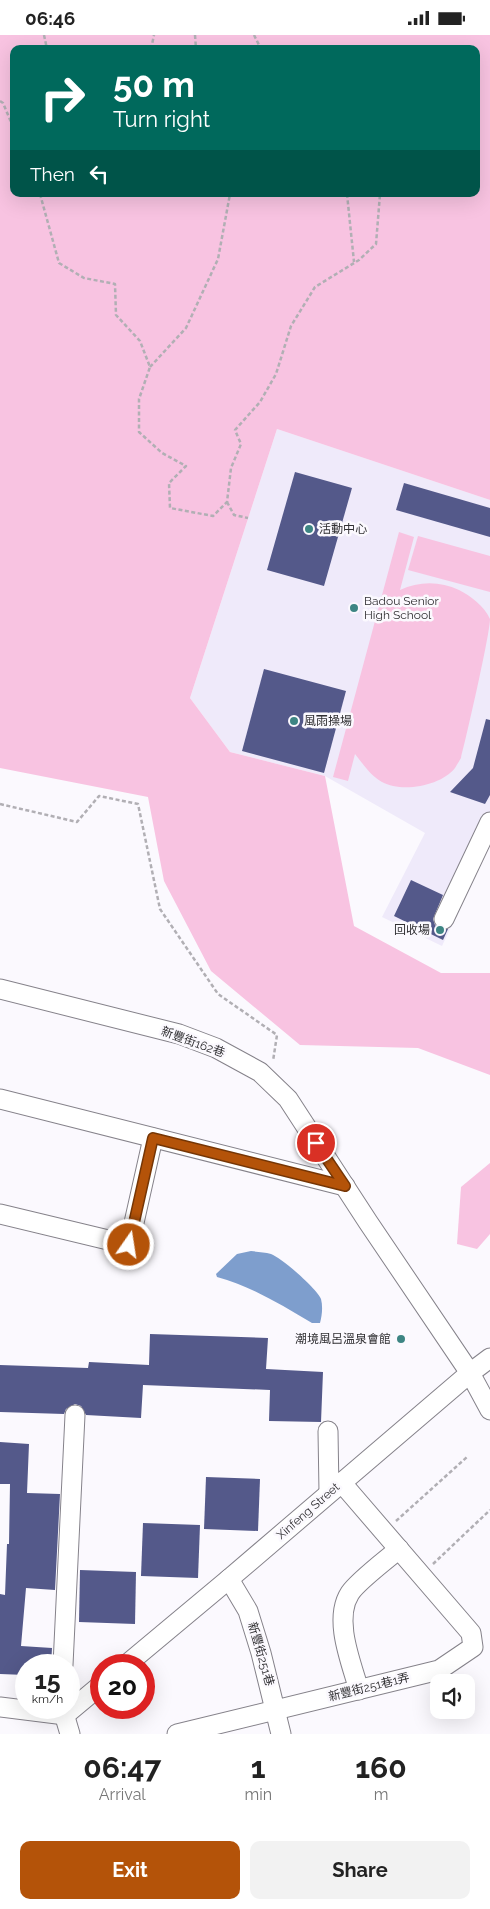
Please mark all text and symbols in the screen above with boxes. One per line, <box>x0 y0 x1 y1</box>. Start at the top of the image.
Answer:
text: 06:46 <box>25 7 75 29</box>
text: 50 m <box>113 64 195 105</box>
icon: right <box>30 65 95 130</box>
text: Turn right <box>113 106 210 132</box>
icon: left <box>85 160 113 188</box>
text: Then <box>30 163 75 185</box>
place label: 活動中心 <box>319 522 367 536</box>
marker: 活動中心 <box>303 523 315 535</box>
place label: Badou Senior High School <box>364 594 439 622</box>
marker: Badou Senior High School <box>348 602 360 614</box>
place label: 風雨操場 <box>304 714 352 728</box>
marker: 風雨操場 <box>288 715 300 727</box>
place label: 回收場 <box>394 923 430 937</box>
marker: 回收場 <box>434 924 446 936</box>
street label: 新豐街162巷 <box>159 1024 227 1060</box>
pin <box>295 1122 337 1164</box>
icon: arrive <box>302 1129 330 1157</box>
position arrow <box>102 1218 154 1270</box>
place label: 潮境風呂溫泉會館 <box>295 1332 391 1346</box>
marker: 潮境風呂溫泉會館 <box>395 1333 407 1345</box>
street label: Xinfeng Street <box>274 1480 342 1542</box>
street label: 新豐街251巷 <box>245 1620 277 1688</box>
speed limit sign: 20 <box>90 1654 155 1719</box>
text: 15 <box>34 1665 61 1695</box>
street label: 新豐街251巷1弄 <box>327 1670 411 1704</box>
map controls <box>430 1674 475 1719</box>
button: sound <box>430 1674 475 1719</box>
text: km/h <box>32 1692 63 1706</box>
text: 06:47 <box>83 1750 161 1785</box>
text: 1 <box>251 1750 266 1785</box>
text: 160 <box>355 1750 407 1785</box>
text: Arrival <box>99 1785 146 1804</box>
text: min <box>245 1785 272 1804</box>
text: m <box>374 1785 388 1804</box>
button: Exit <box>20 1841 240 1899</box>
button: Share <box>250 1841 470 1899</box>

